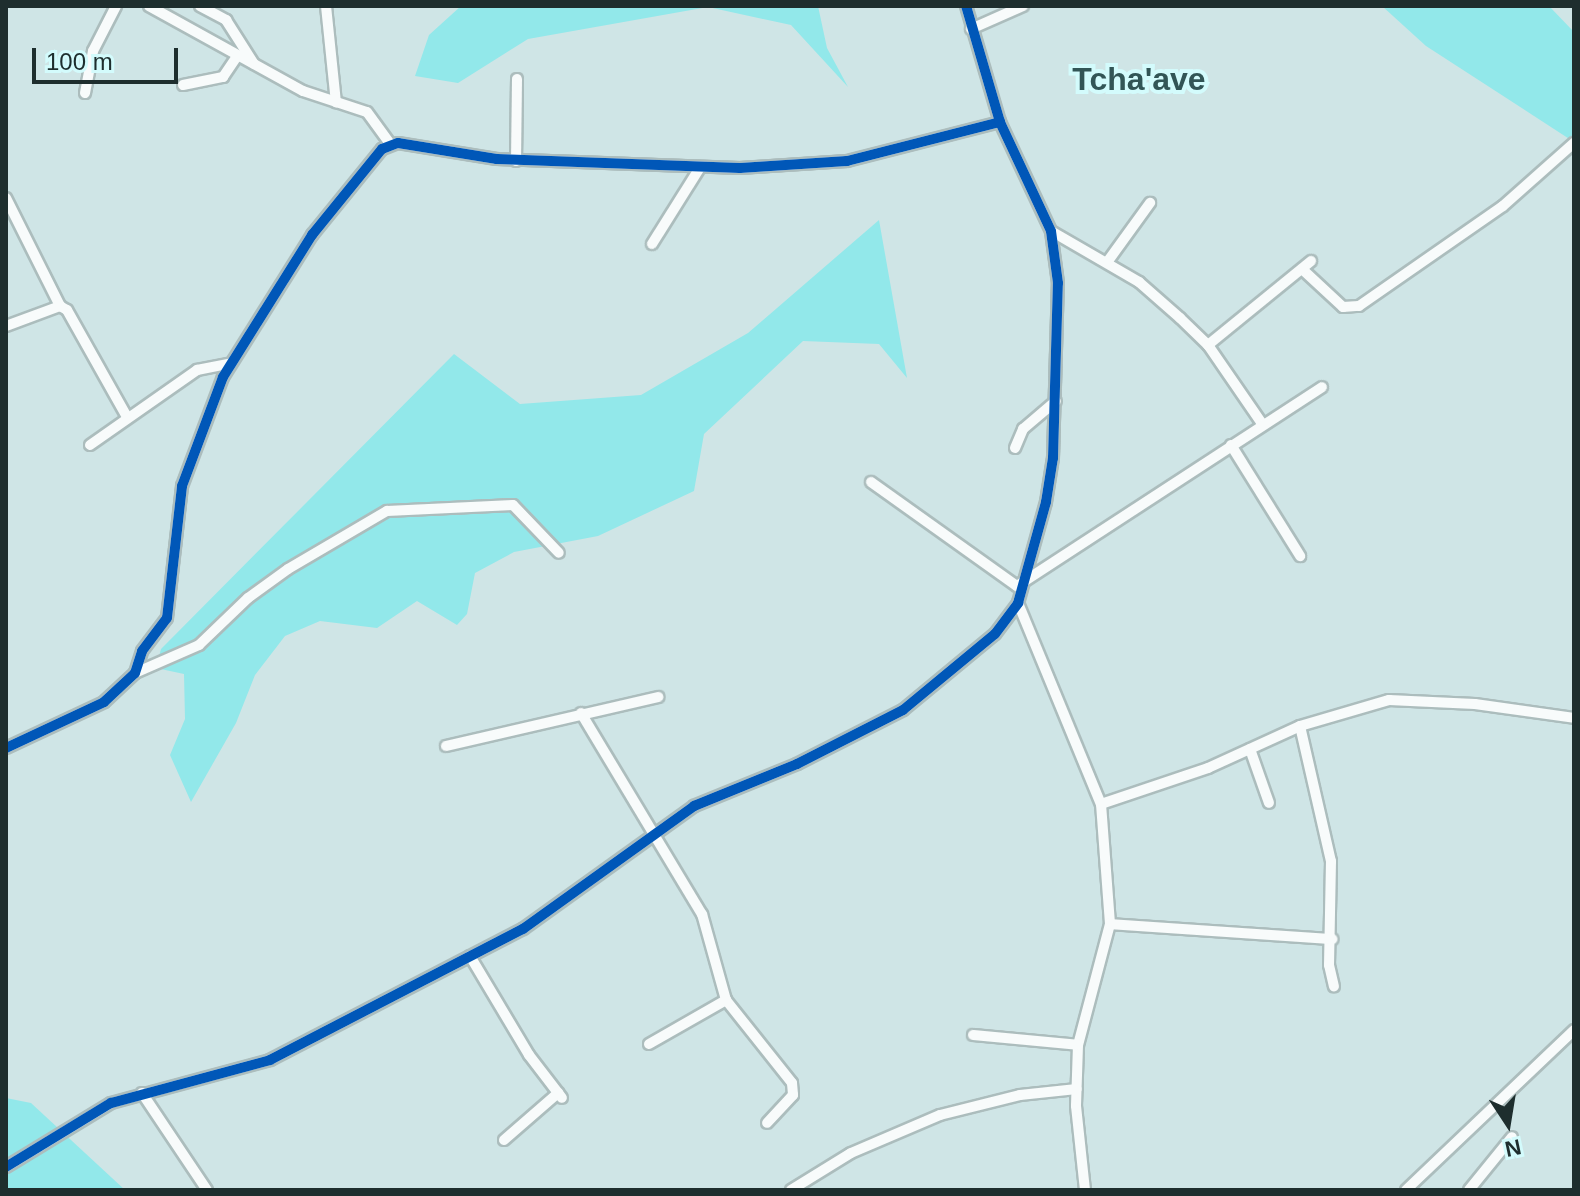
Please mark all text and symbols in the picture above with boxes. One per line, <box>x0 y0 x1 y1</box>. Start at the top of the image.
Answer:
scale bar <box>36 32 182 82</box>
text: 100 m <box>46 48 113 75</box>
district label: Tcha'ave <box>1072 60 1206 98</box>
north arrow <box>1468 1084 1548 1164</box>
text: N <box>1503 1134 1523 1162</box>

